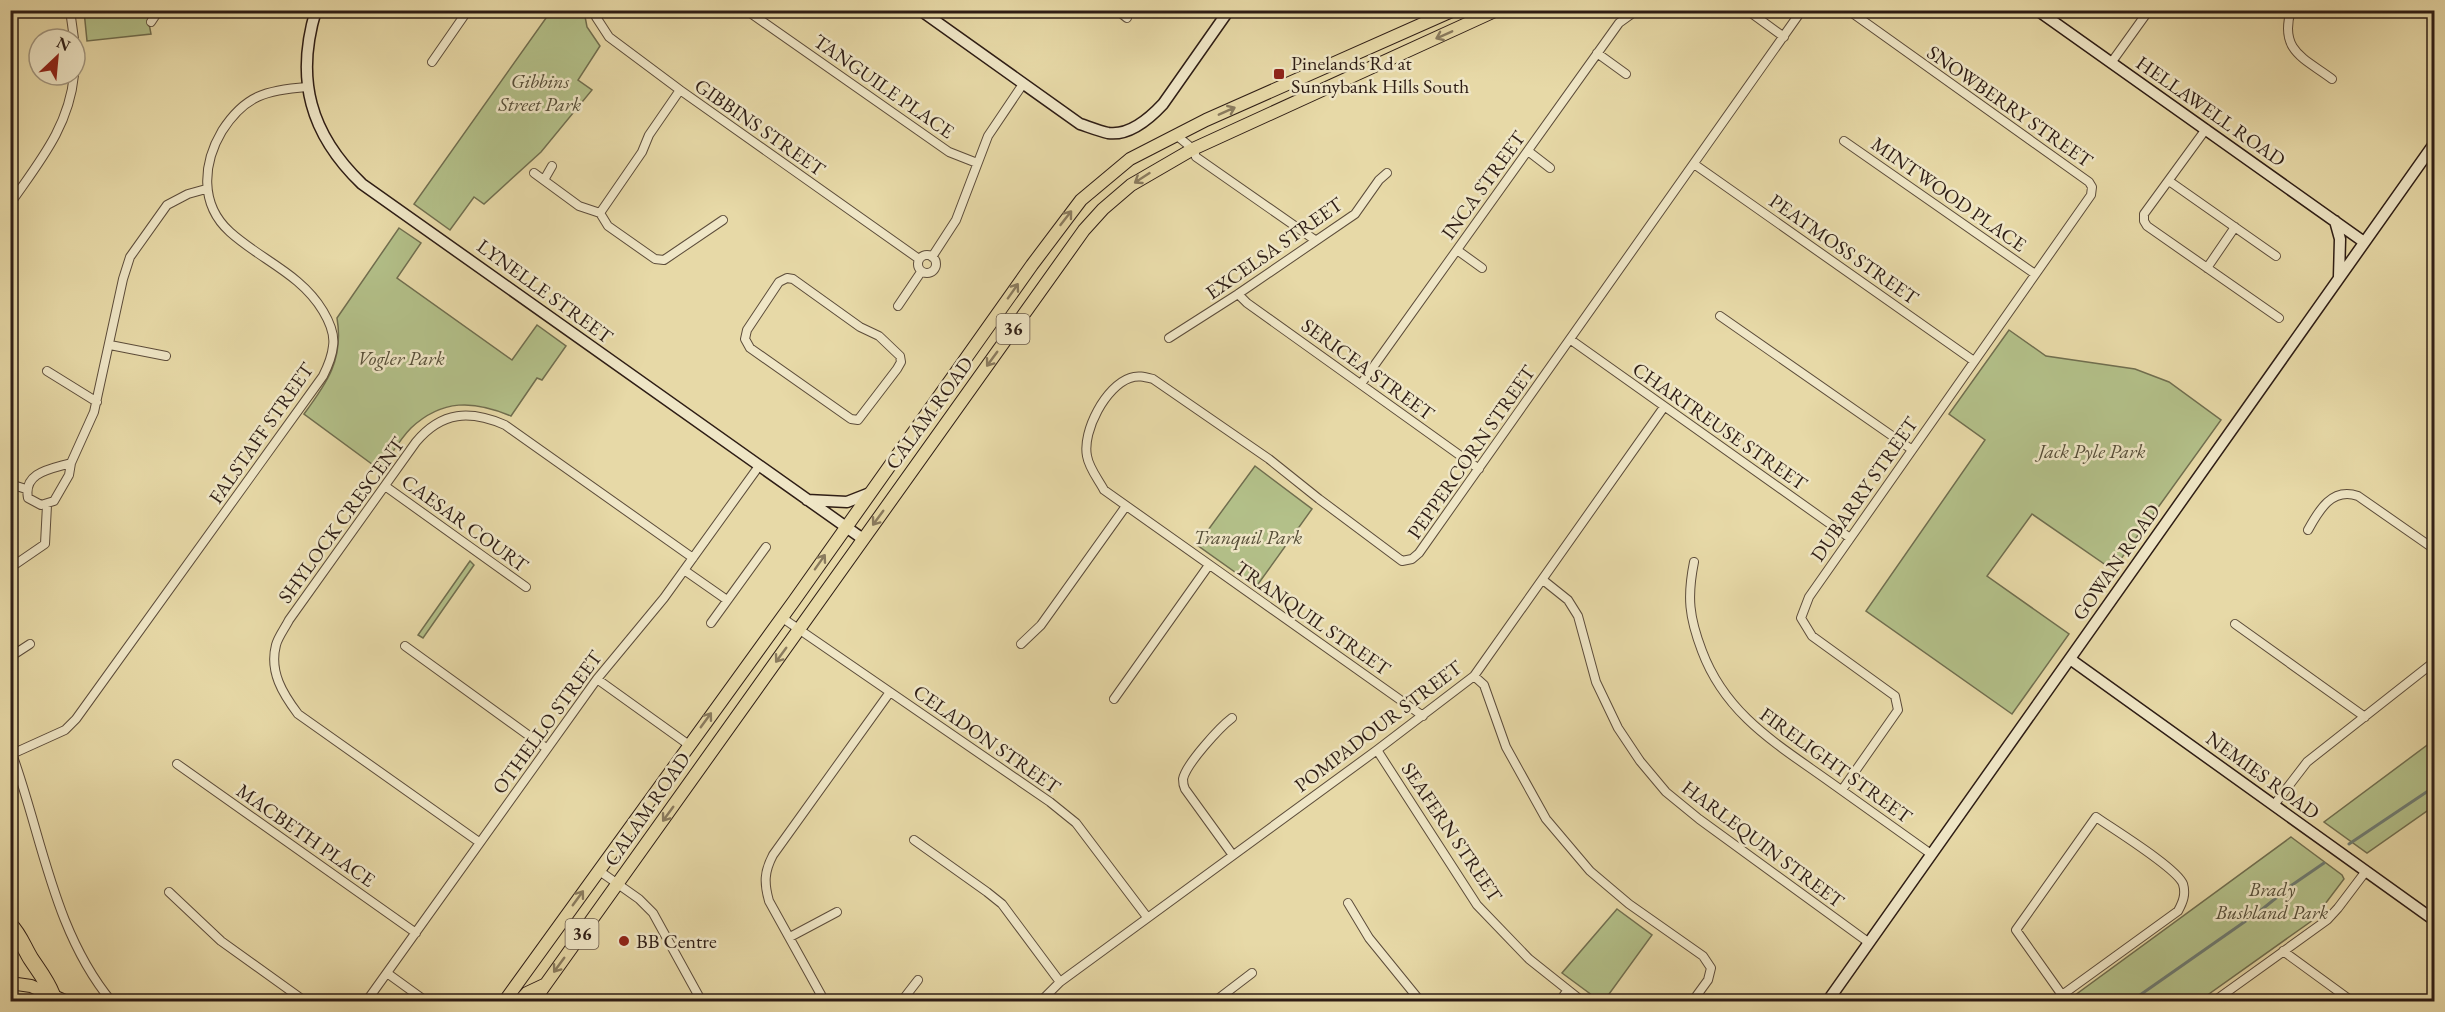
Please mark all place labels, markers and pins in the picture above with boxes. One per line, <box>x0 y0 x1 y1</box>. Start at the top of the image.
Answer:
place label: Pinelands Rd at Sunnybank Hills South <box>1291 50 1469 99</box>
marker: Pinelands Rd at Sunnybank Hills South <box>1272 67 1286 81</box>
place label: BB Centre <box>636 928 717 954</box>
marker: BB Centre <box>617 934 631 948</box>

